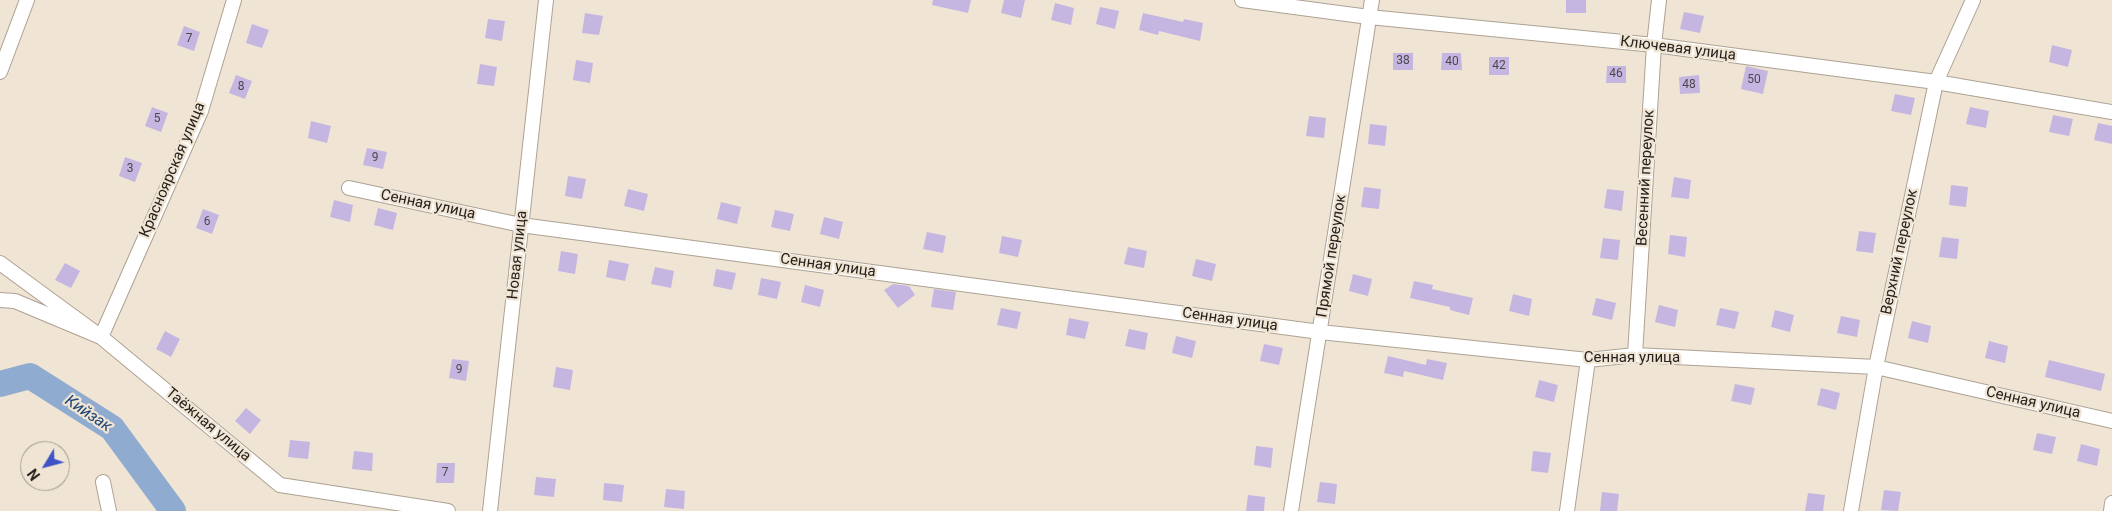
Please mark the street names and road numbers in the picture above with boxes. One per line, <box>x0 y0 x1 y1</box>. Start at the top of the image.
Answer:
street label: Ключевая улица <box>1619 33 1737 65</box>
street label: Красноярская улица <box>136 100 210 240</box>
street label: Весенний переулок <box>1633 109 1659 247</box>
street label: Сенная улица <box>379 186 477 224</box>
street label: Верхний переулок <box>1878 188 1922 316</box>
street label: Прямой переулок <box>1313 193 1351 319</box>
street label: Новая улица <box>504 210 532 300</box>
street label: Сенная улица <box>779 250 877 282</box>
street label: Сенная улица <box>1181 304 1279 336</box>
street label: Сенная улица <box>1584 349 1680 367</box>
street label: Сенная улица <box>1984 383 2082 423</box>
street label: Таёжная улица <box>162 384 254 466</box>

